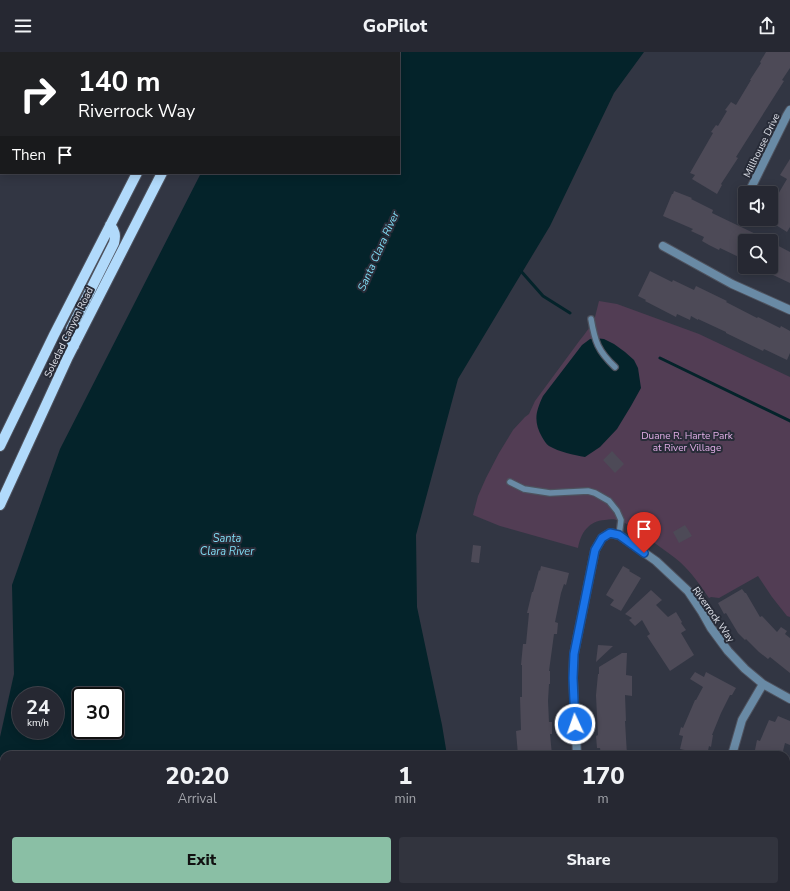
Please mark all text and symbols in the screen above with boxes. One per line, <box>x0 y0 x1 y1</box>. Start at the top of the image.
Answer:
text: GoPilot <box>363 14 427 38</box>
icon: menu <box>12 15 34 37</box>
icon: share <box>756 15 778 37</box>
text: 140 m <box>78 63 161 101</box>
icon: right <box>12 68 64 120</box>
text: Riverrock Way <box>78 99 195 123</box>
street label: Millhouse Drive <box>740 111 784 180</box>
icon: arrive <box>54 144 76 166</box>
text: Then <box>12 145 46 165</box>
map controls <box>738 186 778 274</box>
button: sound <box>738 186 778 226</box>
water label: Santa Clara River <box>354 208 403 293</box>
button: search <box>738 234 778 274</box>
street label: Soledad Canyon Road <box>41 285 97 380</box>
park label: Duane R. Harte Park at River Village <box>641 429 734 455</box>
pin <box>627 512 661 553</box>
icon: arrive <box>633 518 655 540</box>
water label: Santa Clara River <box>200 531 255 559</box>
street label: Riverrock Way <box>689 584 738 646</box>
speed limit sign: 30 <box>72 687 124 739</box>
text: 24 <box>26 694 50 721</box>
position arrow <box>554 703 596 745</box>
text: km/h <box>27 716 49 730</box>
text: 20:20 <box>165 760 229 792</box>
text: 1 <box>398 760 413 792</box>
text: 170 <box>581 760 625 792</box>
text: Arrival <box>178 790 217 808</box>
text: min <box>395 790 416 808</box>
text: m <box>597 790 609 808</box>
button: Exit <box>12 837 391 883</box>
button: Share <box>399 837 778 883</box>

